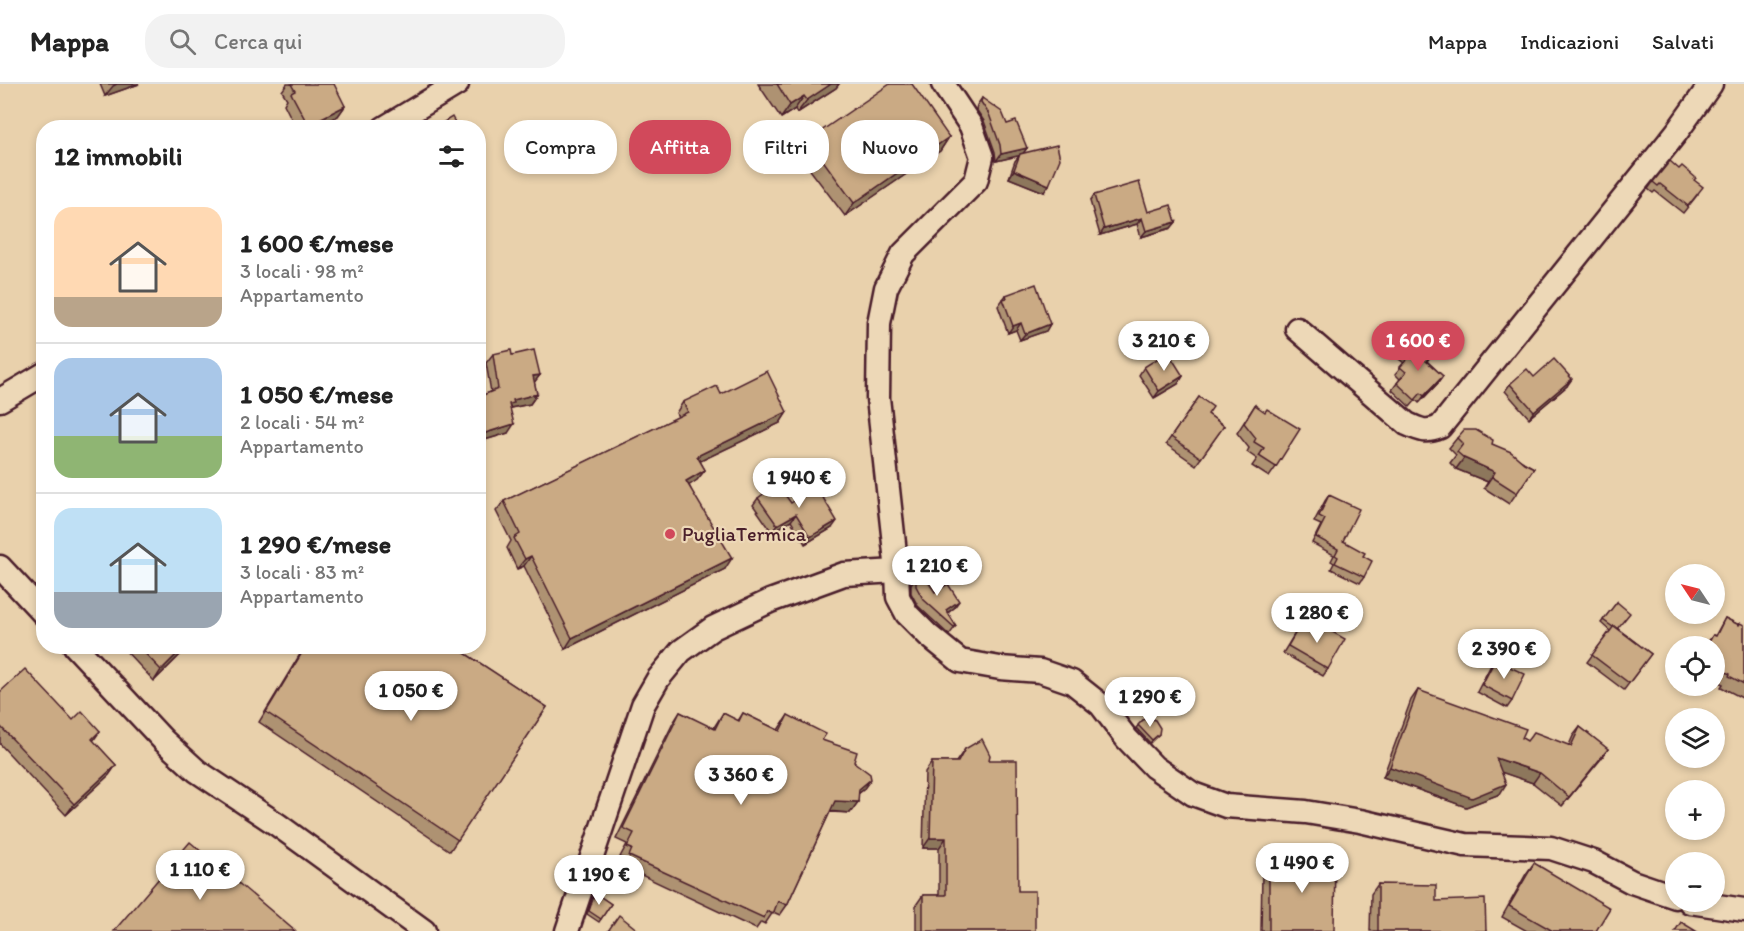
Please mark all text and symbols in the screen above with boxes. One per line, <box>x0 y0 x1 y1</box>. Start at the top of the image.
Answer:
search box <box>145 14 565 68</box>
text: Mappa <box>30 24 109 58</box>
icon: search <box>166 25 199 58</box>
text: Cerca qui <box>214 28 302 55</box>
text: Mappa <box>1428 29 1487 54</box>
text: Indicazioni <box>1520 29 1619 54</box>
text: Salvati <box>1652 29 1714 54</box>
chip: Compra <box>504 120 617 174</box>
chip: Affitta <box>629 120 731 174</box>
chip: Filtri <box>743 120 829 174</box>
chip: Nuovo <box>841 120 939 174</box>
text: 12 immobili <box>54 140 182 172</box>
icon: filters <box>435 140 468 173</box>
text: 1 600 €/mese <box>240 227 394 259</box>
icon: home <box>102 231 174 303</box>
text: 3 locali · 98 m² <box>240 259 364 283</box>
text: Appartamento <box>240 283 364 307</box>
pin: 3 210 € <box>1109 321 1219 372</box>
pin: 1 600 € <box>1363 321 1473 372</box>
text: 3 210 € <box>1132 328 1196 352</box>
text: 1 600 € <box>1386 328 1450 352</box>
text: 1 050 €/mese <box>240 378 393 410</box>
icon: home <box>102 382 174 454</box>
text: 2 locali · 54 m² <box>240 410 364 434</box>
text: Appartamento <box>240 434 364 458</box>
pin: 1 940 € <box>744 458 854 509</box>
text: 1 940 € <box>767 465 831 489</box>
place label: PugliaTermica <box>682 522 807 546</box>
marker: PugliaTermica <box>663 527 677 541</box>
text: 1 290 €/mese <box>240 528 391 560</box>
icon: home <box>102 532 174 604</box>
pin: 1 210 € <box>882 546 992 597</box>
text: 1 210 € <box>906 553 968 577</box>
text: 3 locali · 83 m² <box>240 560 364 584</box>
north arrow <box>1665 564 1725 624</box>
map controls <box>1665 564 1725 912</box>
text: Appartamento <box>240 584 364 608</box>
pin: 1 280 € <box>1262 593 1372 644</box>
text: 1 280 € <box>1285 600 1349 624</box>
pin: 2 390 € <box>1449 629 1559 680</box>
text: 2 390 € <box>1472 636 1536 660</box>
button: locate <box>1665 636 1725 696</box>
pin: 1 050 € <box>356 671 466 722</box>
pin: 1 290 € <box>1095 677 1205 728</box>
text: 1 050 € <box>379 678 443 702</box>
text: 1 290 € <box>1119 684 1182 708</box>
button: layers <box>1665 708 1725 768</box>
pin: 3 360 € <box>686 755 796 806</box>
text: 3 360 € <box>708 762 774 786</box>
button: + <box>1665 780 1725 840</box>
pin: 1 490 € <box>1247 843 1357 894</box>
pin: 1 110 € <box>145 850 255 901</box>
text: 1 490 € <box>1270 850 1334 874</box>
button: − <box>1665 852 1725 912</box>
pin: 1 190 € <box>544 855 654 906</box>
text: 1 110 € <box>170 857 230 881</box>
text: 1 190 € <box>568 862 630 886</box>

